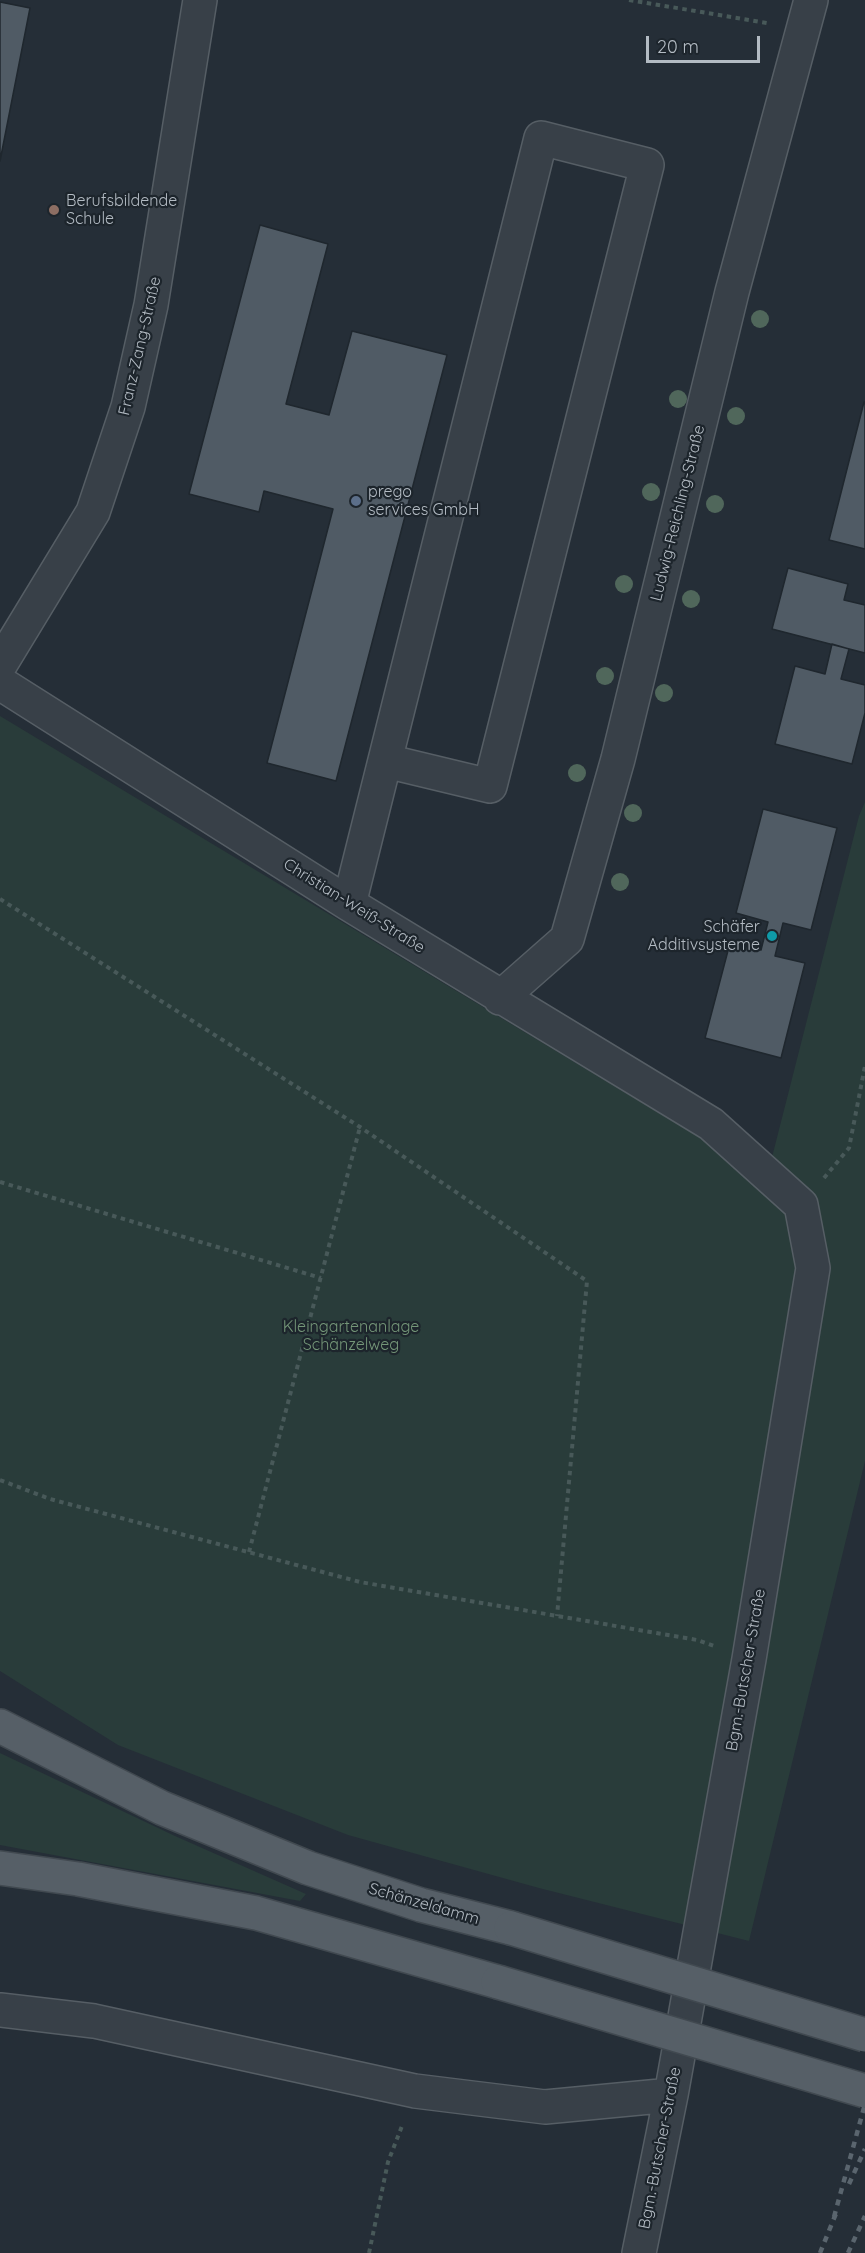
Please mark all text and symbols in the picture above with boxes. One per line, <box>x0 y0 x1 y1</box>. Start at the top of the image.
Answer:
scale bar <box>649 24 763 62</box>
text: 20 m <box>657 35 699 58</box>
place label: Berufsbildende Schule <box>66 191 177 229</box>
marker: Berufsbildende Schule <box>47 203 61 217</box>
street label: Franz-Zang-Straße <box>115 275 165 417</box>
street label: Ludwig-Reichling-Straße <box>647 423 709 603</box>
place label: prego services GmbH <box>368 482 480 520</box>
marker: prego services GmbH <box>349 494 363 508</box>
street label: Christian-Weiß-Straße <box>280 855 428 957</box>
place label: Schäfer Additivsysteme <box>648 917 760 955</box>
marker: Schäfer Additivsysteme <box>765 929 779 943</box>
park label: Kleingartenanlage Schänzelweg <box>283 1317 419 1355</box>
street label: Bgm.-Butscher-Straße <box>722 1587 770 1753</box>
street label: Schänzeldamm <box>367 1879 481 1929</box>
street label: Bgm.-Butscher-Straße <box>635 2065 685 2231</box>

